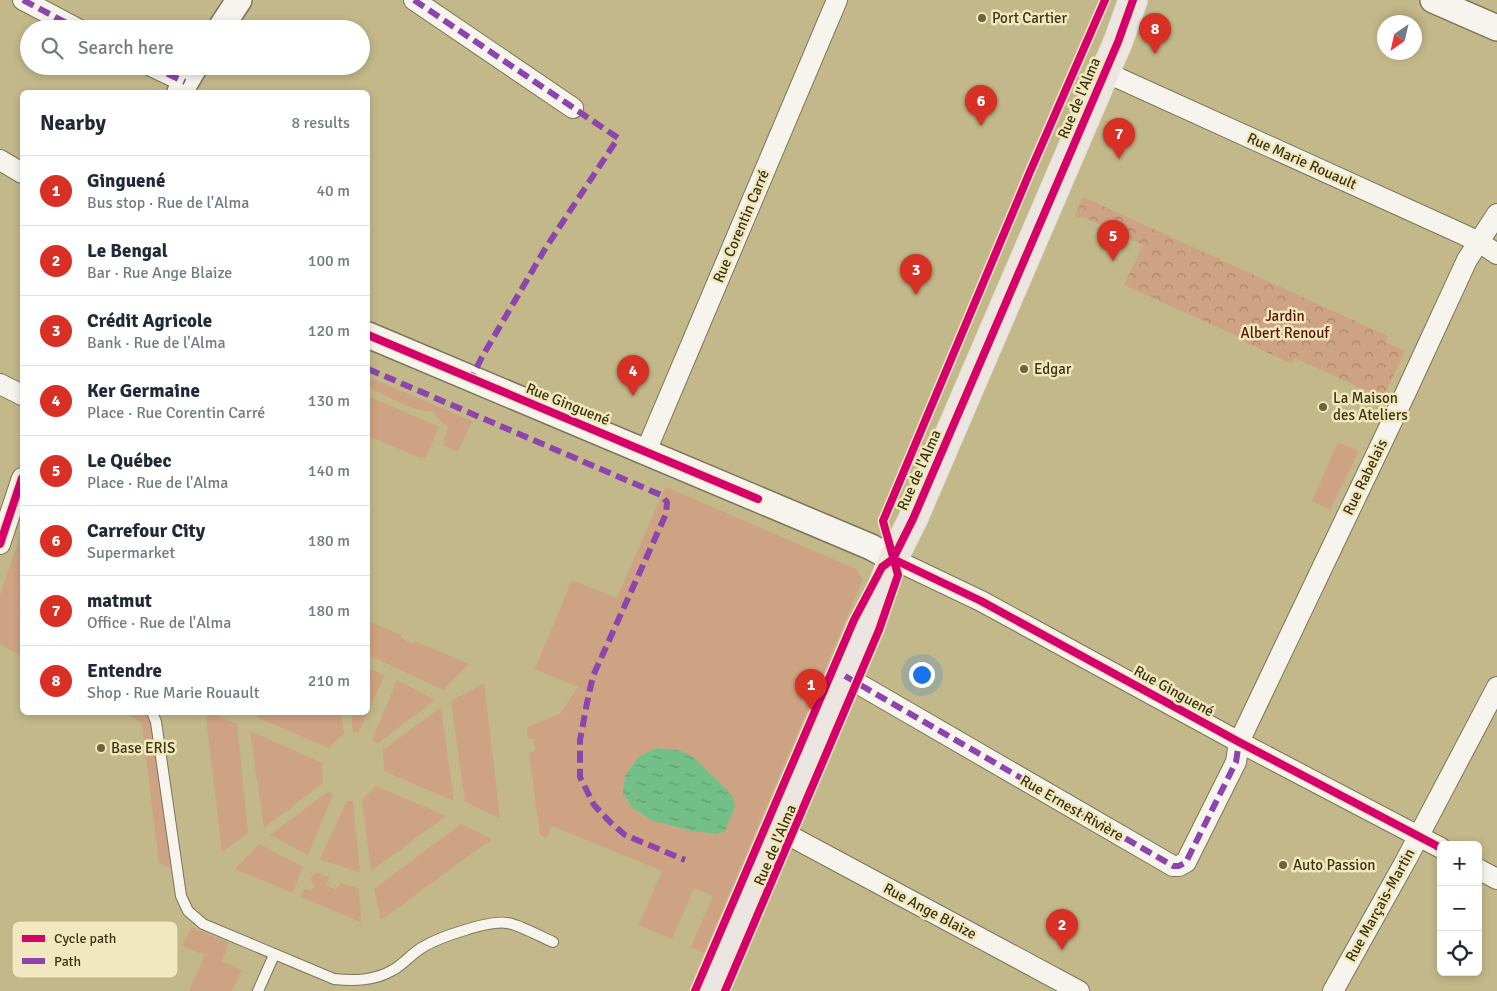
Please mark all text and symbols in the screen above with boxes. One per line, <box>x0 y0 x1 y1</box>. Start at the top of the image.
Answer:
place label: Port Cartier <box>992 9 1068 27</box>
marker: Port Cartier <box>976 12 988 24</box>
pin: 8 <box>1139 13 1171 54</box>
north arrow <box>1377 15 1422 60</box>
search box <box>20 20 370 75</box>
icon: search <box>38 34 66 62</box>
text: Search here <box>78 36 174 60</box>
street label: Rue de l'Alma <box>1054 55 1104 141</box>
pin: 6 <box>965 85 997 126</box>
text: Nearby <box>40 110 106 136</box>
text: 8 results <box>291 113 350 133</box>
pin: 7 <box>1103 118 1135 159</box>
street label: Rue Marie Rouault <box>1244 129 1360 193</box>
street label: Rue Corentin Carré <box>709 167 773 285</box>
text: Ginguené <box>87 169 165 193</box>
text: 1 <box>52 181 60 201</box>
text: 40 m <box>316 181 350 201</box>
text: Bus stop · Rue de l'Alma <box>87 193 249 213</box>
pin: 5 <box>1097 220 1129 261</box>
text: Le Bengal <box>87 239 168 263</box>
text: 2 <box>52 251 60 271</box>
text: 100 m <box>308 251 350 271</box>
pin: 3 <box>900 254 932 295</box>
text: Bar · Rue Ange Blaize <box>87 263 232 283</box>
park label: Jardin Albert Renouf <box>1241 307 1330 342</box>
text: Crédit Agricole <box>87 309 212 333</box>
text: 3 <box>52 321 60 341</box>
text: 120 m <box>308 321 350 341</box>
text: Bank · Rue de l'Alma <box>87 333 226 353</box>
pin: 4 <box>617 355 649 396</box>
place label: Edgar <box>1034 360 1072 378</box>
marker: Edgar <box>1018 363 1030 375</box>
text: Ker Germaine <box>87 379 200 403</box>
street label: Rue Ginguené <box>523 379 613 429</box>
place label: La Maison des Ateliers <box>1333 389 1408 424</box>
text: 4 <box>52 391 60 411</box>
text: 130 m <box>308 391 350 411</box>
marker: La Maison des Ateliers <box>1317 401 1329 413</box>
text: Place · Rue Corentin Carré <box>87 403 265 423</box>
street label: Rue de l'Alma <box>893 427 945 513</box>
street label: Rue Rabelais <box>1339 436 1391 518</box>
text: Le Québec <box>87 449 172 473</box>
text: 5 <box>52 461 60 481</box>
text: 140 m <box>308 461 350 481</box>
text: Place · Rue de l'Alma <box>87 473 228 493</box>
text: Carrefour City <box>87 519 205 543</box>
text: 6 <box>52 531 60 551</box>
text: 180 m <box>308 531 350 551</box>
text: Supermarket <box>87 543 175 563</box>
text: matmut <box>87 589 152 613</box>
text: 7 <box>52 601 60 621</box>
text: 180 m <box>308 601 350 621</box>
text: Office · Rue de l'Alma <box>87 613 231 633</box>
text: Entendre <box>87 659 162 683</box>
your location <box>909 662 935 688</box>
street label: Rue Ginguené <box>1131 662 1217 720</box>
pin: 1 <box>795 669 827 710</box>
text: 8 <box>52 671 60 691</box>
text: 210 m <box>308 671 350 691</box>
text: Shop · Rue Marie Rouault <box>87 683 259 703</box>
place label: Base ERIS <box>111 739 175 757</box>
marker: Base ERIS <box>95 742 107 754</box>
street label: Rue Ernest Rivière <box>1017 771 1127 845</box>
street label: Rue de l'Alma <box>750 802 800 888</box>
map controls <box>1437 841 1482 976</box>
button: + <box>1437 841 1482 886</box>
street label: Rue Marçais-Martin <box>1341 845 1419 965</box>
place label: Auto Passion <box>1293 856 1375 874</box>
marker: Auto Passion <box>1277 859 1289 871</box>
street label: Rue Ange Blaize <box>880 879 980 943</box>
button: − <box>1437 886 1482 931</box>
pin: 2 <box>1046 909 1078 950</box>
legend <box>12 921 178 978</box>
text: Cycle path <box>54 930 116 947</box>
button: locate <box>1437 931 1482 976</box>
text: Path <box>54 953 81 970</box>

